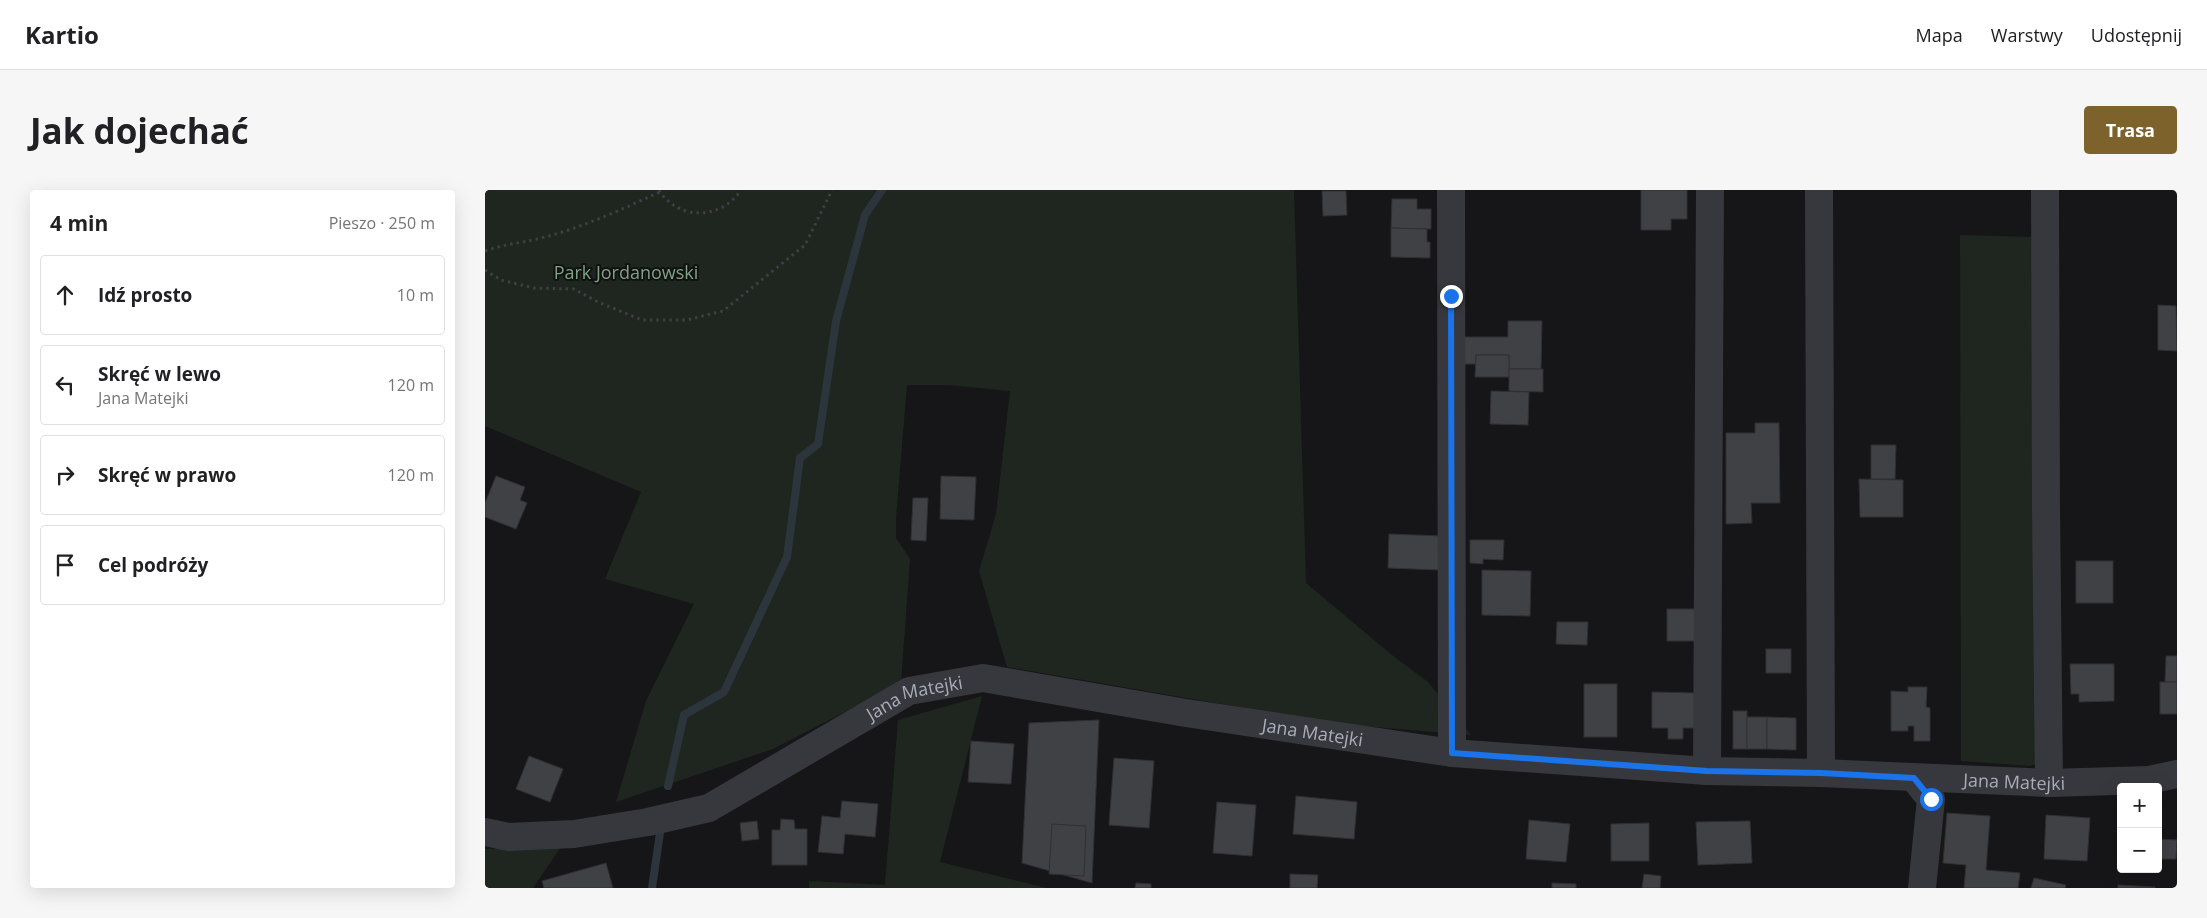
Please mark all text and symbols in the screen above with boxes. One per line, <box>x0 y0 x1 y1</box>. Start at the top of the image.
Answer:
text: Kartio <box>25 18 99 51</box>
text: Mapa <box>1916 23 1963 47</box>
text: Warstwy <box>1991 23 2063 47</box>
text: Udostępnij <box>2091 23 2182 47</box>
button: Trasa <box>2084 106 2177 154</box>
text: Jak dojechać <box>30 107 249 154</box>
text: 4 min <box>50 209 108 237</box>
text: Pieszo · 250 m <box>329 212 435 234</box>
park label: Park Jordanowski <box>554 260 698 284</box>
icon: ahead <box>51 281 79 309</box>
text: Idź prosto <box>98 282 192 308</box>
text: 10 m <box>397 284 434 306</box>
route end <box>1440 285 1463 308</box>
text: Skręć w lewo <box>98 361 221 387</box>
icon: left <box>51 371 79 399</box>
text: 120 m <box>388 374 434 396</box>
text: Jana Matejki <box>98 387 189 409</box>
icon: right <box>51 461 79 489</box>
text: Skręć w prawo <box>98 462 236 488</box>
text: 120 m <box>388 464 434 486</box>
icon: arrive <box>51 551 79 579</box>
text: Cel podróży <box>98 552 208 578</box>
street label: Jana Matejki <box>860 670 964 727</box>
street label: Jana Matejki <box>1258 712 1365 751</box>
street label: Jana Matejki <box>1961 767 2065 795</box>
map controls <box>2117 783 2162 873</box>
button: + <box>2117 783 2162 828</box>
route start <box>1920 788 1943 811</box>
button: − <box>2117 828 2162 873</box>

